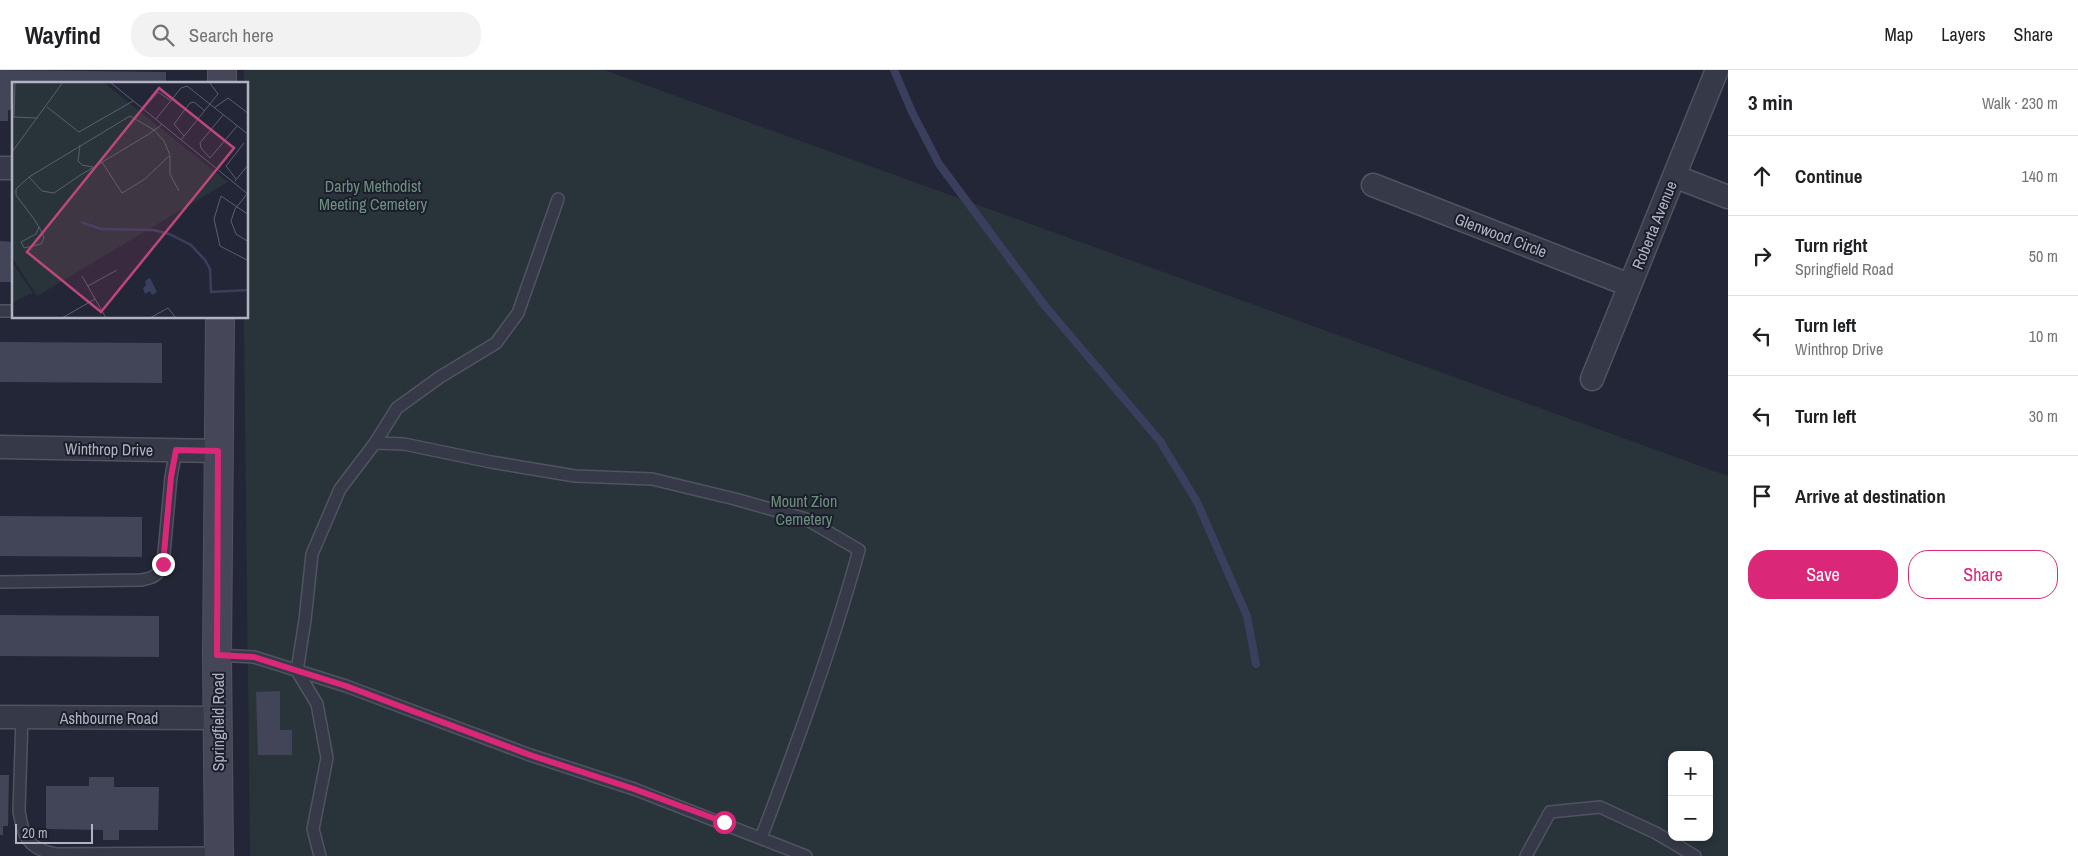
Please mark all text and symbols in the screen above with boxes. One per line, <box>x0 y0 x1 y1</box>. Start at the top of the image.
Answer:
search box <box>131 12 481 57</box>
text: Wayfind <box>25 19 101 51</box>
icon: search <box>149 21 177 49</box>
text: Search here <box>189 22 274 48</box>
text: Map <box>1885 22 1913 47</box>
text: Layers <box>1941 22 1986 47</box>
text: Share <box>2014 22 2053 47</box>
inset map <box>12 82 249 319</box>
text: 3 min <box>1748 88 1793 117</box>
text: Walk · 230 m <box>1982 92 2058 114</box>
icon: ahead <box>1748 162 1776 190</box>
text: Continue <box>1795 163 1863 189</box>
text: 140 m <box>2022 165 2058 187</box>
park label: Darby Methodist Meeting Cemetery <box>319 175 427 215</box>
street label: Roberta Avenue <box>1626 177 1682 273</box>
street label: Glenwood Circle <box>1452 207 1550 263</box>
text: Turn right <box>1795 232 1867 258</box>
icon: right <box>1748 242 1776 270</box>
text: 50 m <box>2029 245 2058 267</box>
text: Springfield Road <box>1795 258 1893 280</box>
text: Turn left <box>1795 312 1856 338</box>
icon: left <box>1748 322 1776 350</box>
text: 10 m <box>2029 325 2058 347</box>
text: Winthrop Drive <box>1795 338 1883 360</box>
icon: left <box>1748 402 1776 430</box>
text: Turn left <box>1795 403 1856 429</box>
text: 30 m <box>2029 405 2058 427</box>
street label: Winthrop Drive <box>65 437 153 461</box>
icon: arrive <box>1748 482 1776 510</box>
text: Arrive at destination <box>1795 483 1946 509</box>
park label: Mount Zion Cemetery <box>771 490 837 530</box>
button: Save <box>1748 550 1898 599</box>
button: Share <box>1908 550 2058 599</box>
route end <box>152 553 175 576</box>
street label: Springfield Road <box>207 673 229 771</box>
street label: Ashbourne Road <box>59 707 158 729</box>
map controls <box>1668 751 1713 841</box>
button: + <box>1668 751 1713 796</box>
button: − <box>1668 796 1713 841</box>
route start <box>713 811 736 834</box>
scale bar <box>15 821 92 844</box>
text: 20 m <box>22 824 48 842</box>

